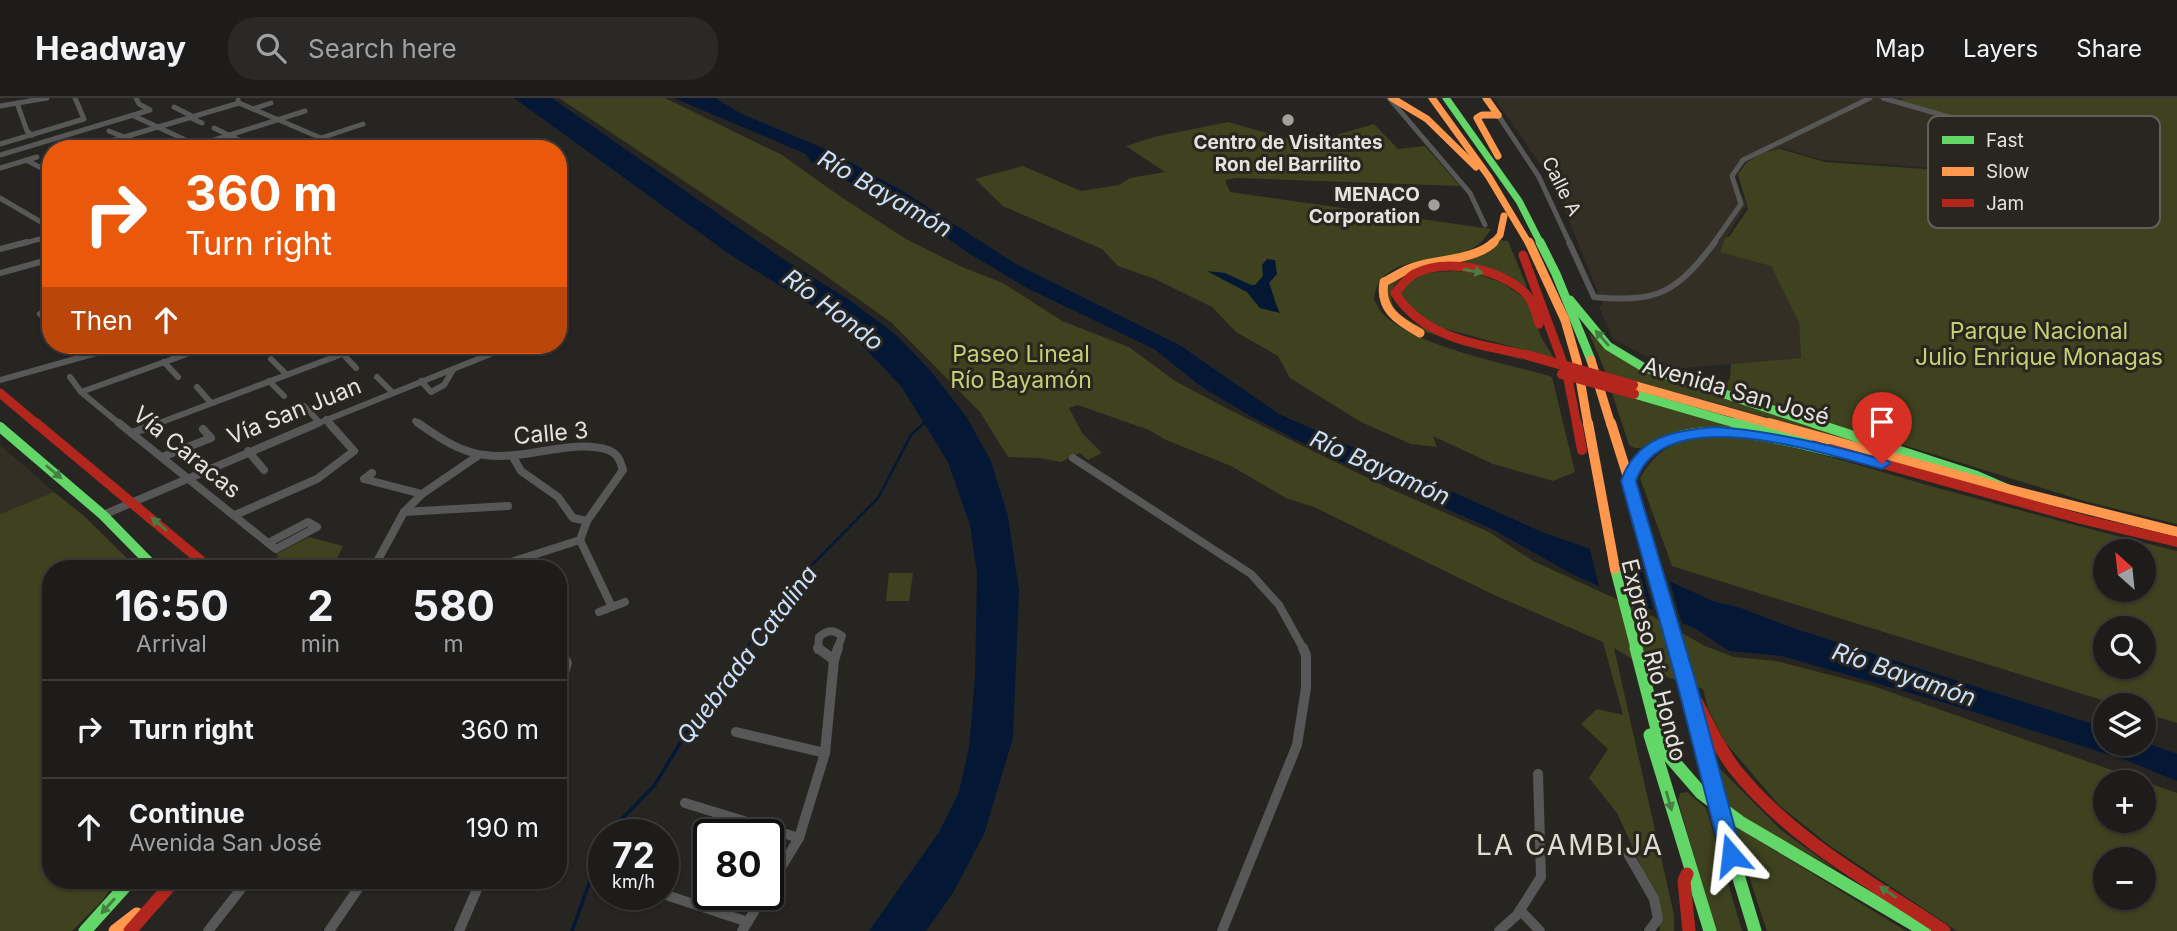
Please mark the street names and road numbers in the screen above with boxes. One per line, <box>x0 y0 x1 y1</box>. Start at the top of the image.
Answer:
street label: Calle A <box>1537 153 1586 220</box>
street label: Avenida San José <box>1639 351 1833 431</box>
street label: Vía San Juan <box>223 371 365 451</box>
street label: Vía Caracas <box>127 400 247 504</box>
street label: Calle 3 <box>512 416 590 450</box>
street label: Expreso Río Hondo <box>1615 556 1693 764</box>

